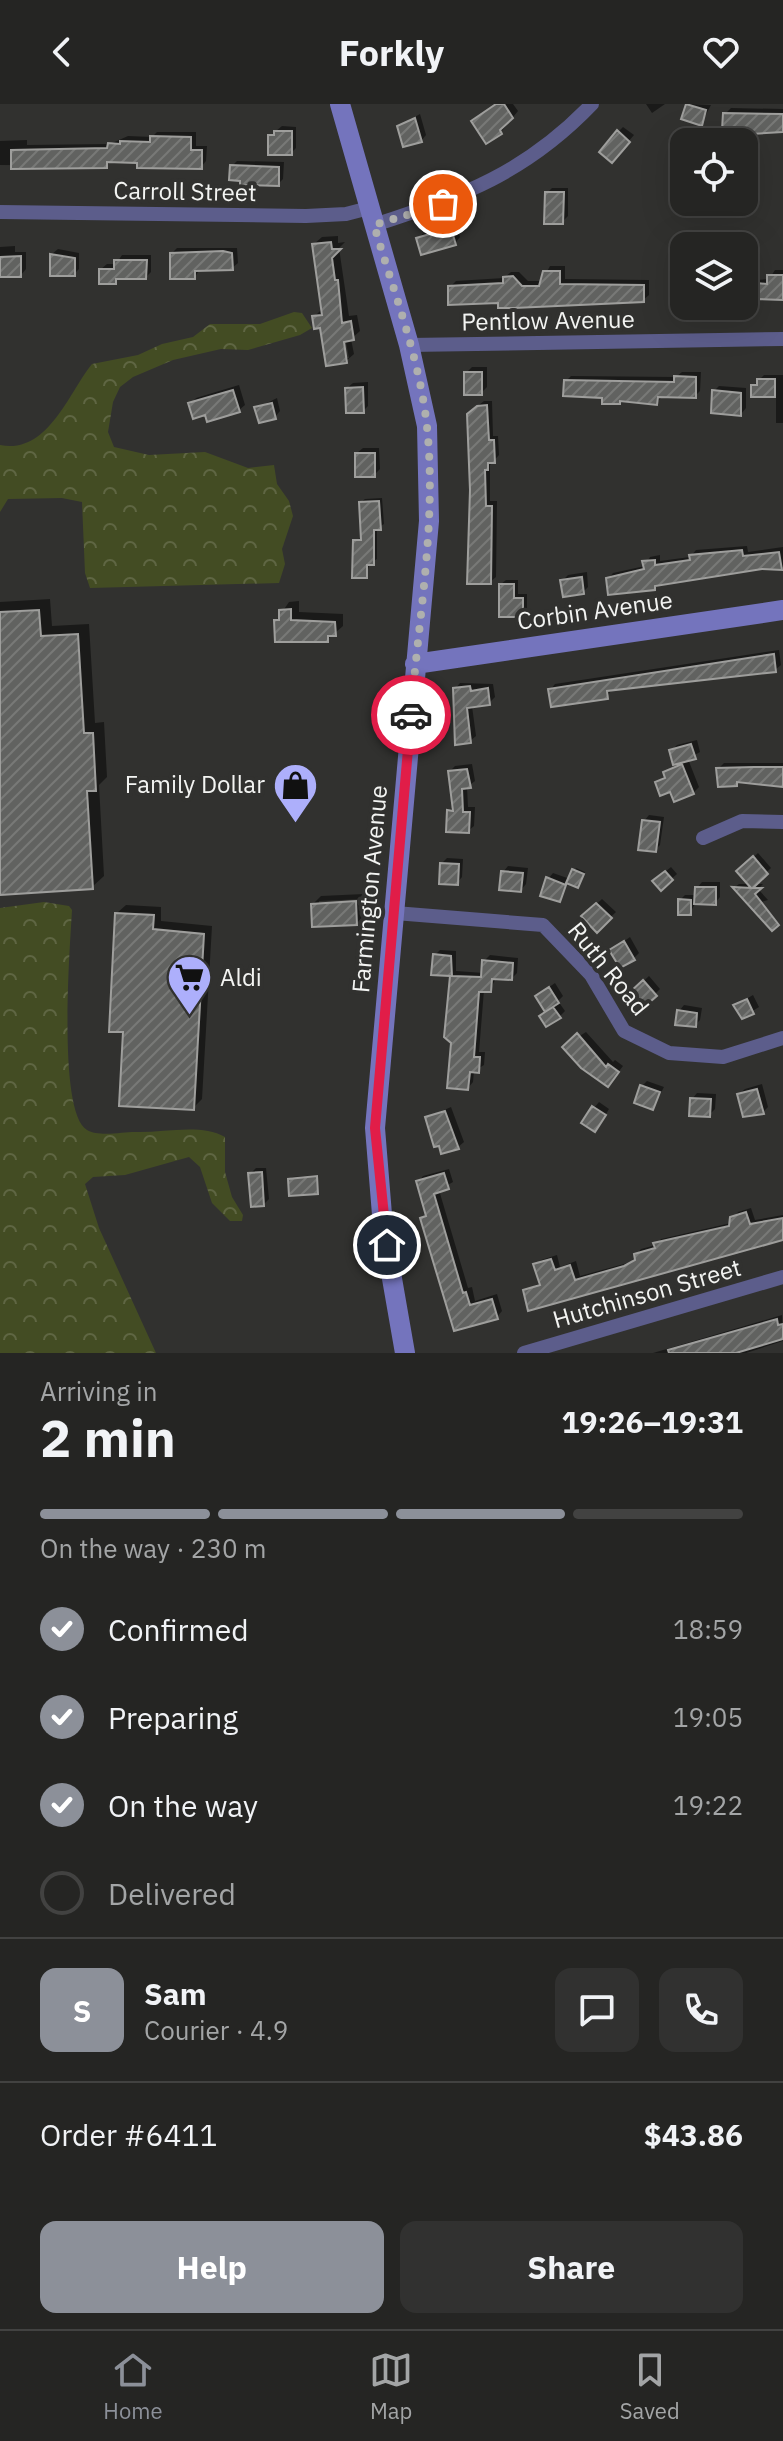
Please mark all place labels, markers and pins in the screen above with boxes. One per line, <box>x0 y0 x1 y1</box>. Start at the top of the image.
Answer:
pin <box>409 170 477 238</box>
shop icon: Family Dollar <box>272 761 320 824</box>
place label: Family Dollar <box>125 768 265 800</box>
supermarket icon: Aldi <box>165 954 213 1017</box>
place label: Aldi <box>220 961 262 993</box>
pin <box>353 1211 421 1279</box>

